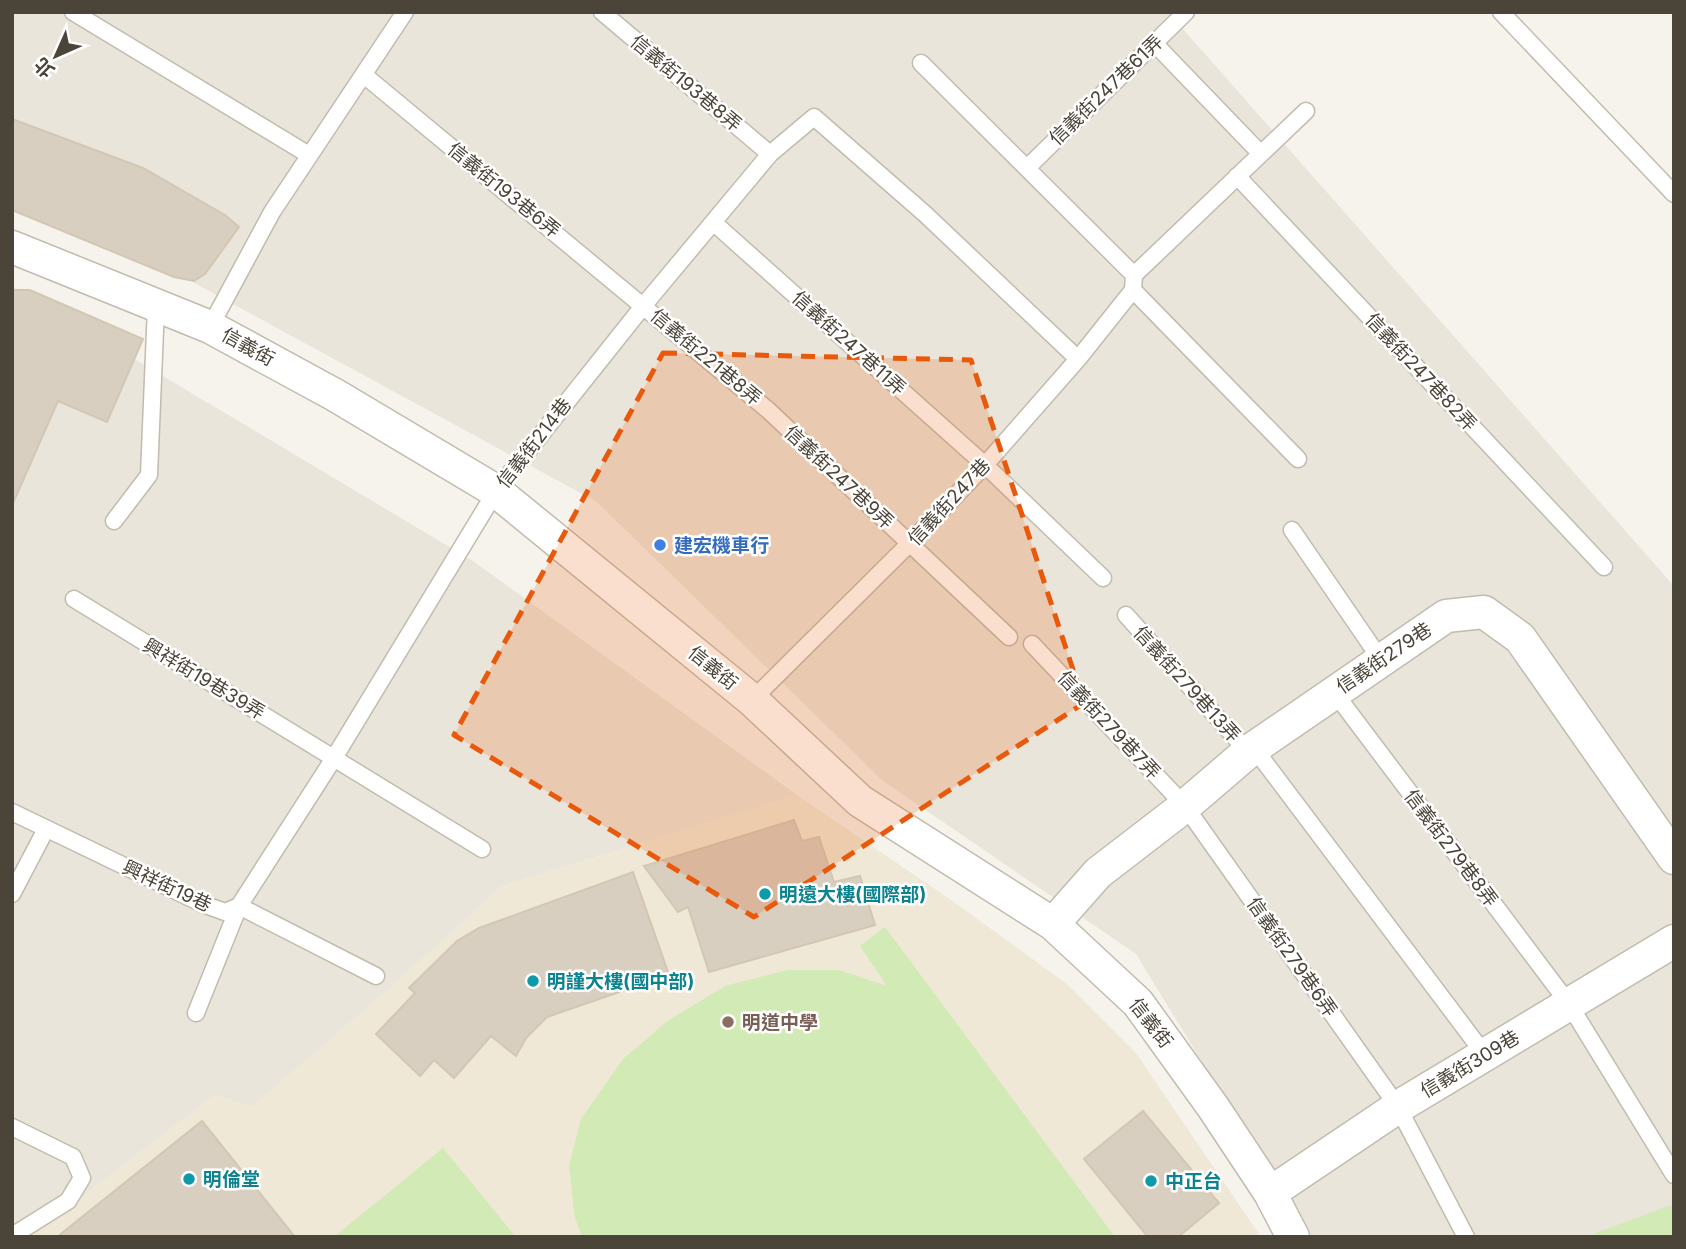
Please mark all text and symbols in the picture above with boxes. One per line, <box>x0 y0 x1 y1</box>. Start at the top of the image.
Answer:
north arrow <box>21 21 91 91</box>
street label: 信義街193巷8弄 <box>626 30 746 136</box>
street label: 信義街247巷61弄 <box>1044 30 1168 150</box>
text: 北 <box>29 53 59 83</box>
street label: 信義街193巷6弄 <box>443 138 565 242</box>
street label: 信義街247巷11弄 <box>788 286 910 400</box>
street label: 信義街221巷8弄 <box>646 304 766 410</box>
street label: 信義街247巷82弄 <box>1361 308 1481 436</box>
street label: 信義街 <box>217 323 279 371</box>
street label: 信義街214巷 <box>492 394 576 492</box>
street label: 信義街247巷9弄 <box>780 420 898 534</box>
street label: 信義街247巷 <box>903 454 995 550</box>
place label: 建宏機車行 <box>674 534 769 557</box>
marker: 建宏機車行 <box>652 537 668 553</box>
street label: 信義街279巷 <box>1332 618 1436 698</box>
street label: 信義街279巷13弄 <box>1129 621 1245 747</box>
street label: 興祥街19巷39弄 <box>139 634 269 724</box>
street label: 信義街 <box>684 641 742 695</box>
street label: 信義街279巷7弄 <box>1053 666 1165 784</box>
street label: 信義街279巷8弄 <box>1399 785 1503 911</box>
street label: 興祥街19巷 <box>119 855 215 917</box>
place label: 明遠大樓(國際部) <box>779 883 926 906</box>
marker: 明遠大樓(國際部) <box>757 886 773 902</box>
street label: 信義街279巷6弄 <box>1242 893 1342 1021</box>
place label: 明謹大樓(國中部) <box>547 970 694 993</box>
marker: 明謹大樓(國中部) <box>525 973 541 989</box>
street label: 信義街 <box>1124 993 1178 1053</box>
place label: 明道中學 <box>742 1011 818 1034</box>
marker: 明道中學 <box>720 1014 736 1030</box>
street label: 信義街309巷 <box>1416 1025 1524 1103</box>
place label: 明倫堂 <box>203 1168 260 1191</box>
place label: 中正台 <box>1165 1170 1222 1193</box>
marker: 明倫堂 <box>181 1171 197 1187</box>
marker: 中正台 <box>1143 1173 1159 1189</box>

